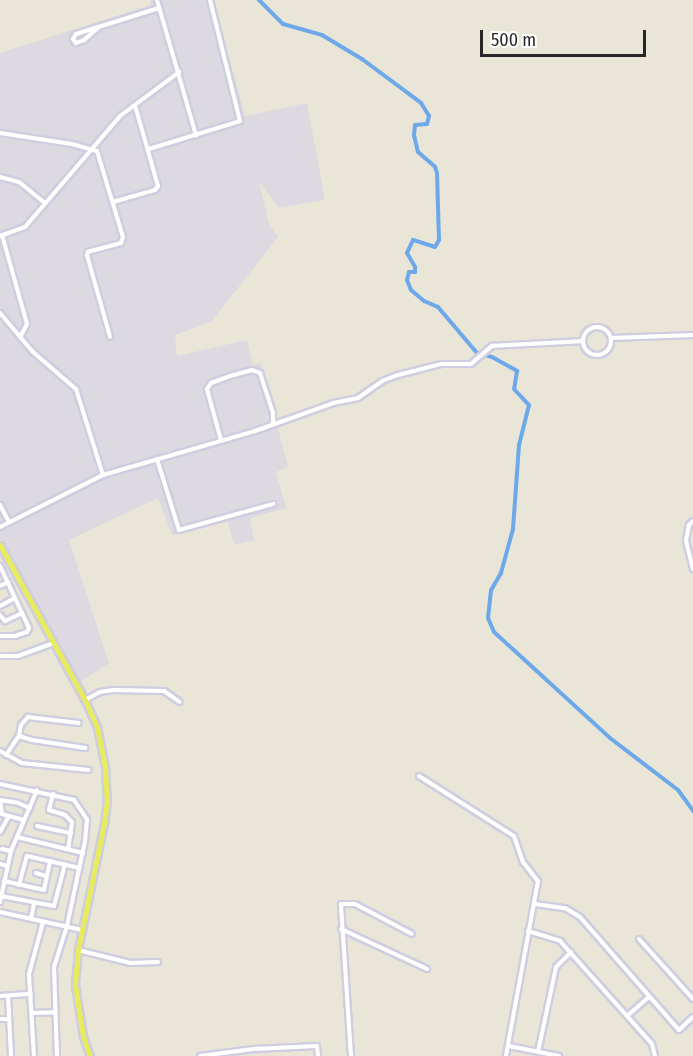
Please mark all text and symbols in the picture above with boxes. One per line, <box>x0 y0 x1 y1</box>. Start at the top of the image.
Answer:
scale bar <box>483 18 650 56</box>
text: 500 m <box>491 29 536 51</box>

